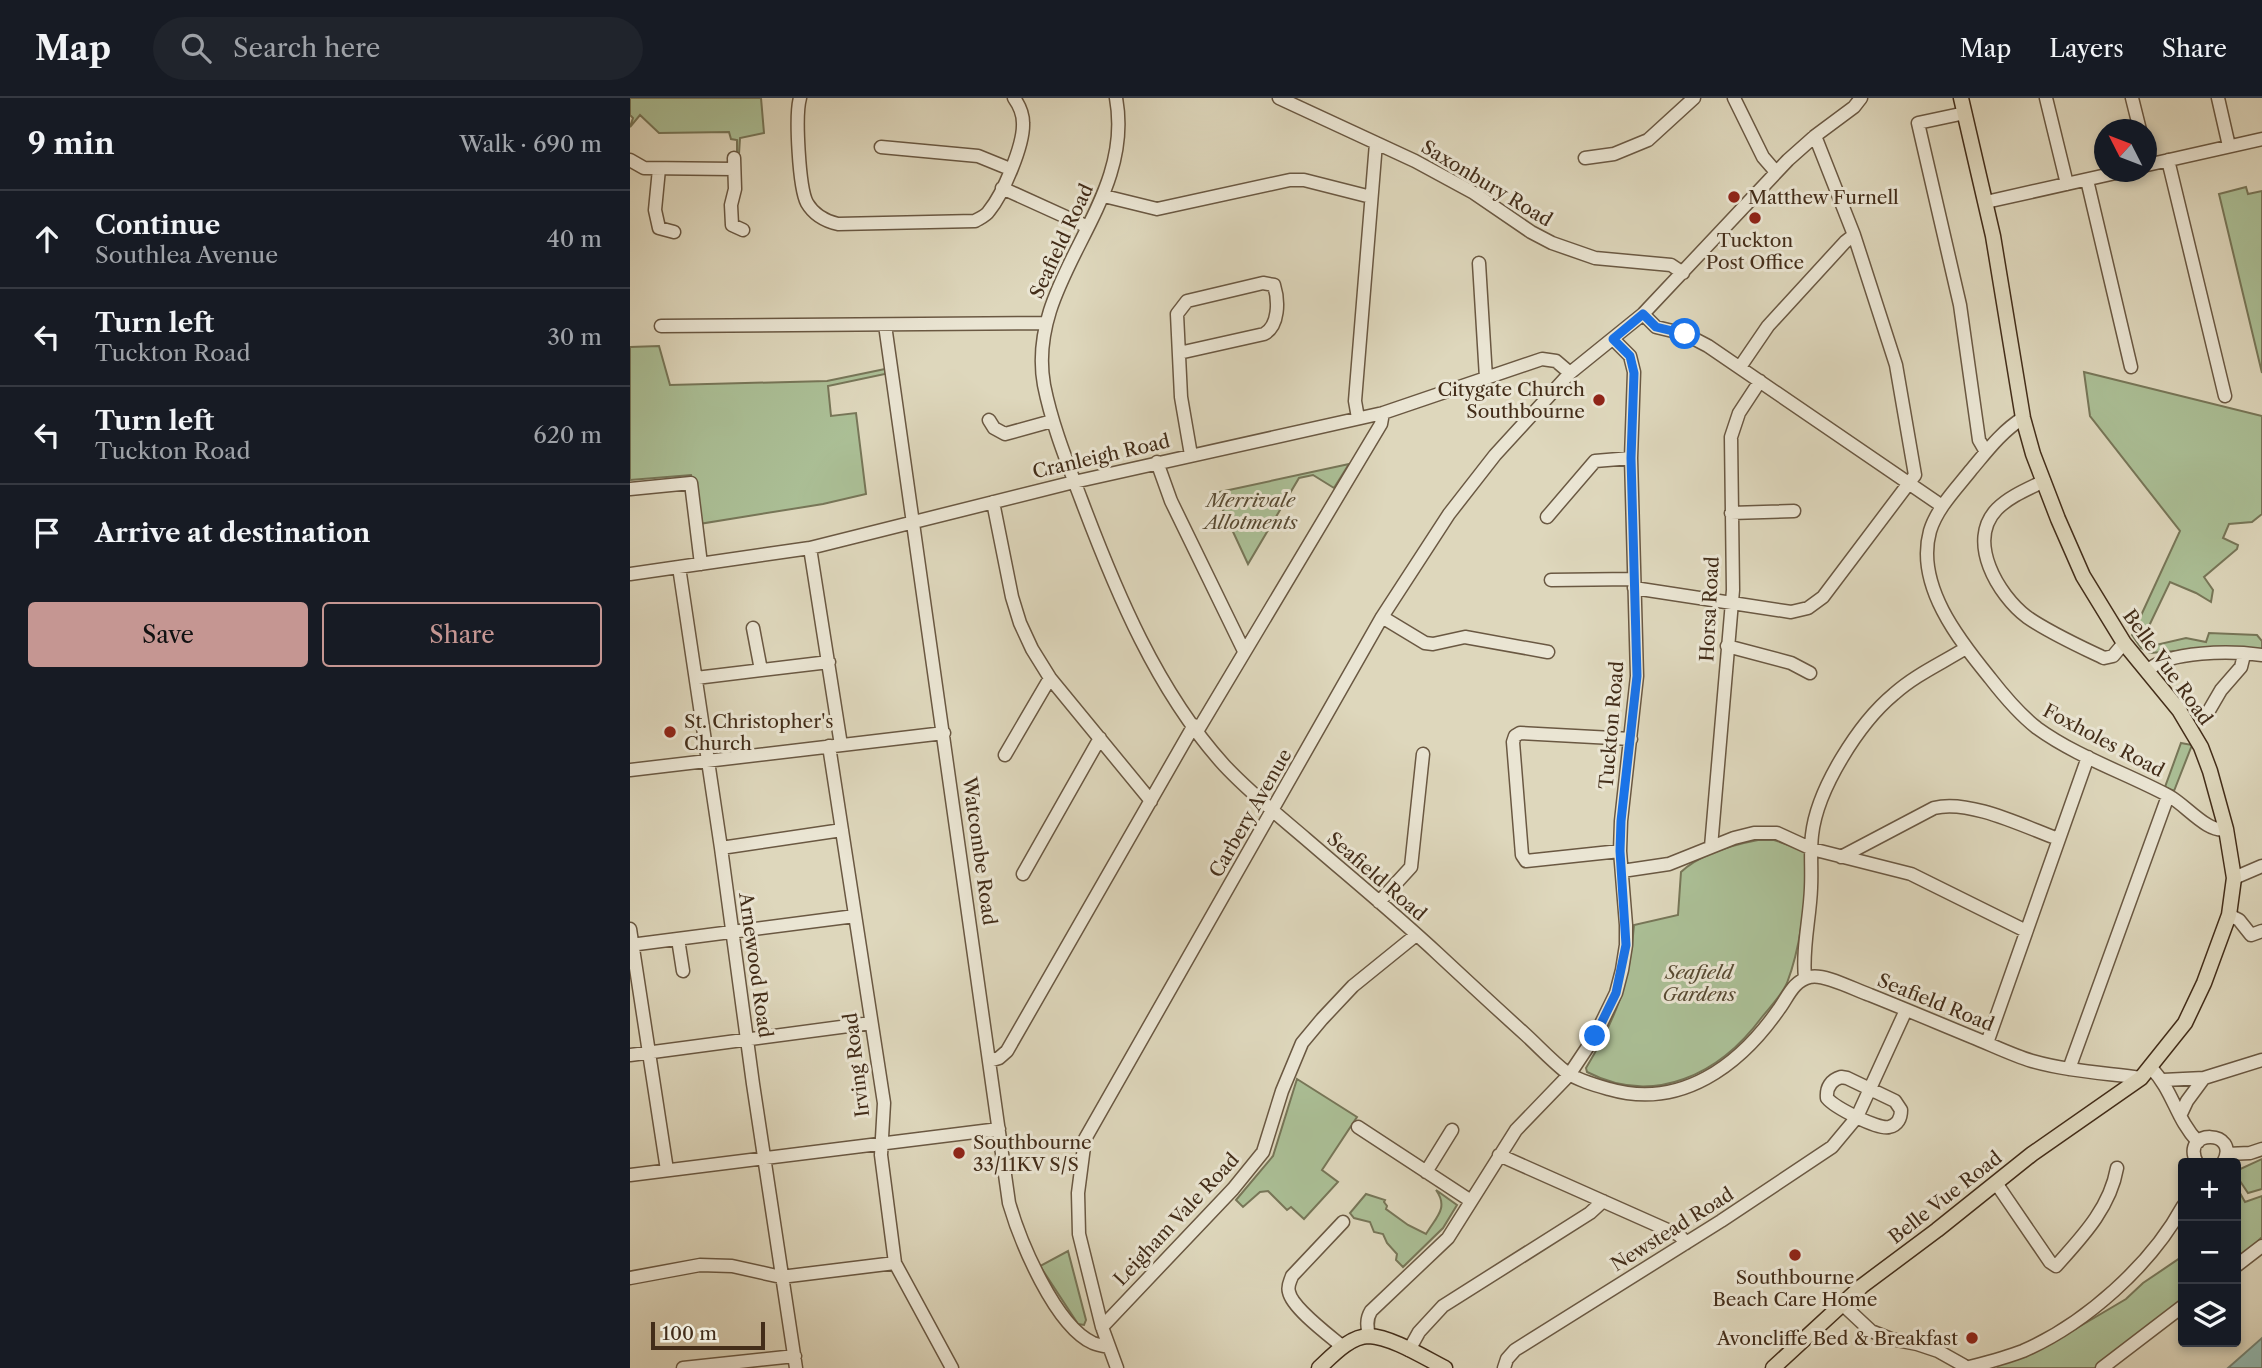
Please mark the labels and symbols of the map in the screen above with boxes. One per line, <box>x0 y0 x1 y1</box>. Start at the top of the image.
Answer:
north arrow <box>2094 119 2157 182</box>
street label: Saxonbury Road <box>1417 135 1557 232</box>
street label: Seafield Road <box>1025 180 1098 302</box>
place label: Matthew Furnell <box>1748 186 1899 209</box>
marker: Matthew Furnell <box>1726 189 1742 205</box>
marker: Tuckton Post Office <box>1747 210 1763 226</box>
place label: Tuckton Post Office <box>1706 229 1804 274</box>
route start <box>1669 318 1700 349</box>
place label: Citygate Church Southbourne <box>1437 378 1585 423</box>
marker: Citygate Church Southbourne <box>1591 392 1607 408</box>
street label: Cranleigh Road <box>1030 429 1173 483</box>
park label: Merrivale Allotments <box>1201 489 1298 534</box>
street label: Horsa Road <box>1695 555 1724 662</box>
street label: Belle Vue Road <box>2118 605 2217 730</box>
street label: Tuckton Road <box>1594 660 1629 790</box>
street label: Foxholes Road <box>2039 699 2169 782</box>
place label: St. Christopher's Church <box>684 710 833 755</box>
marker: St. Christopher's Church <box>662 724 678 740</box>
street label: Carbery Avenue <box>1204 745 1297 882</box>
street label: Watcombe Road <box>958 775 1001 927</box>
street label: Seafield Road <box>1322 827 1431 926</box>
street label: Arnewood Road <box>734 890 777 1040</box>
park label: Seafield Gardens <box>1662 961 1736 1006</box>
street label: Seafield Road <box>1874 969 1998 1037</box>
street label: Irving Road <box>839 1011 874 1119</box>
route end <box>1579 1020 1610 1051</box>
place label: Southbourne 33/11KV S/S <box>973 1131 1092 1176</box>
marker: Southbourne 33/11KV S/S <box>951 1145 967 1161</box>
street label: Belle Vue Road <box>1884 1146 2007 1249</box>
street label: Leigham Vale Road <box>1109 1148 1244 1291</box>
street label: Newstead Road <box>1607 1182 1738 1276</box>
marker: Southbourne Beach Care Home <box>1787 1247 1803 1263</box>
place label: Southbourne Beach Care Home <box>1713 1266 1877 1311</box>
scale bar <box>651 1319 765 1351</box>
place label: Avoncliffe Bed & Breakfast <box>1716 1327 1958 1350</box>
marker: Avoncliffe Bed & Breakfast <box>1964 1330 1980 1346</box>

